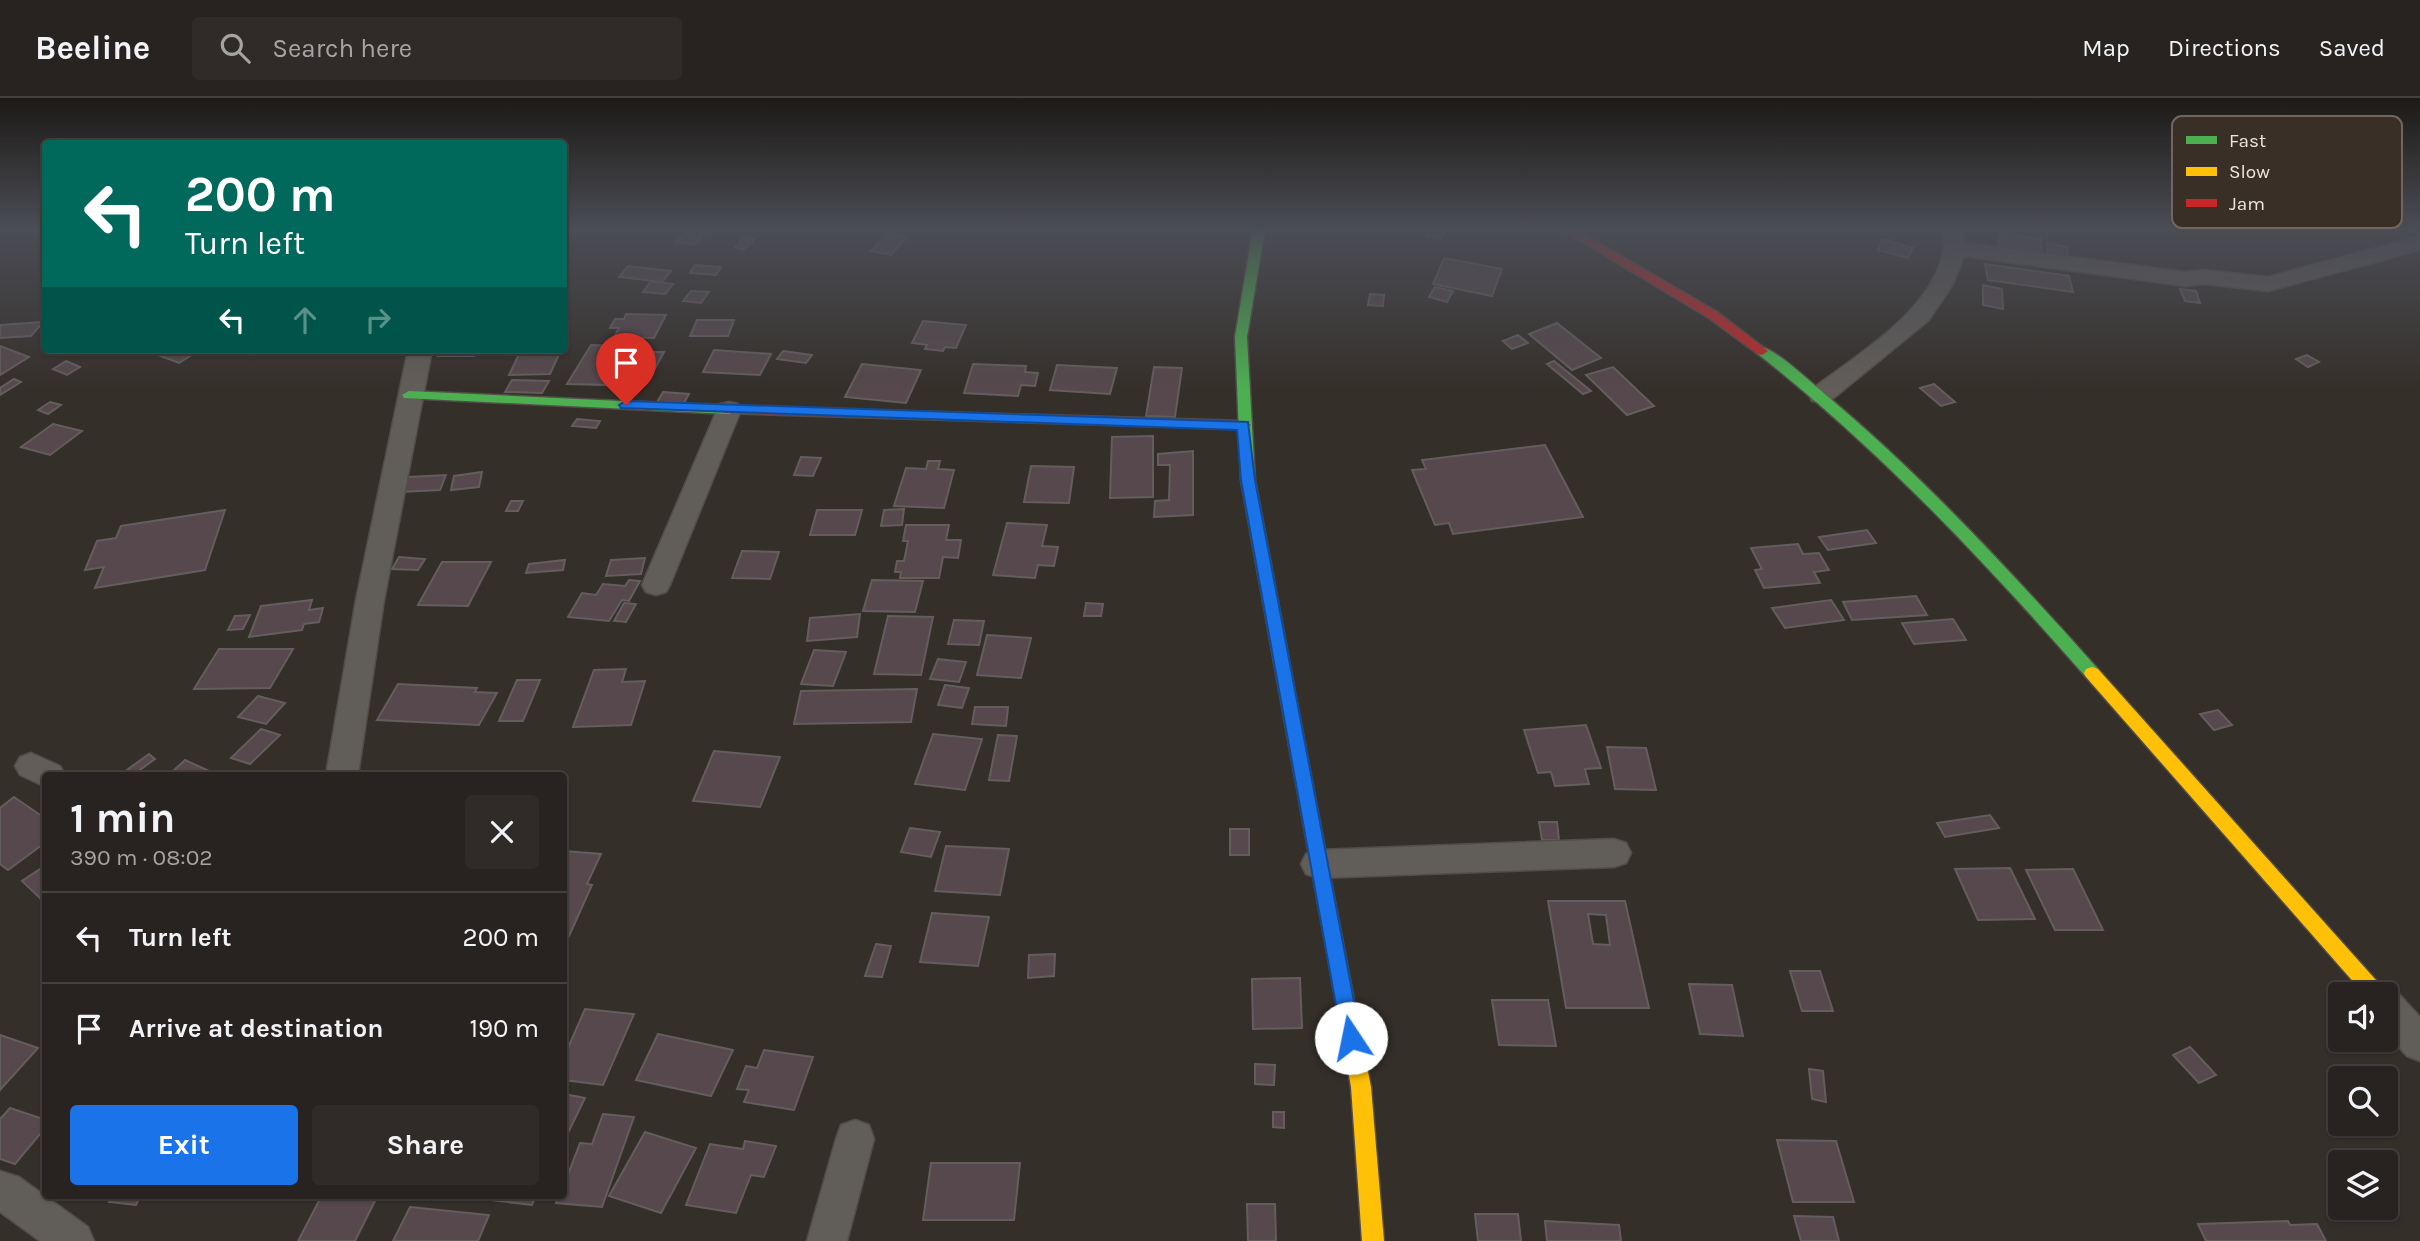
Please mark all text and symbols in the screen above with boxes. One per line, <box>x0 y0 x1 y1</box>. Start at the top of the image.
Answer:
search box <box>192 17 682 80</box>
text: Beeline <box>35 29 150 67</box>
icon: search <box>216 29 254 67</box>
text: Search here <box>272 33 412 64</box>
text: Map <box>2082 34 2130 62</box>
text: Directions <box>2168 34 2281 62</box>
text: Saved <box>2319 34 2385 62</box>
legend <box>2172 116 2402 228</box>
text: Fast <box>2229 130 2266 152</box>
text: Slow <box>2229 161 2270 183</box>
text: 200 m <box>185 166 336 223</box>
icon: left <box>70 168 161 259</box>
text: Jam <box>2229 193 2265 215</box>
text: Turn left <box>185 225 305 262</box>
icon: left <box>213 301 251 339</box>
icon: ahead <box>286 301 324 339</box>
icon: right <box>359 301 397 339</box>
pin <box>596 333 656 405</box>
icon: arrive <box>607 344 645 382</box>
text: 1 min <box>70 793 175 843</box>
button: close <box>465 795 539 869</box>
text: 390 m · 08:02 <box>70 844 213 871</box>
icon: left <box>70 919 108 957</box>
text: Turn left <box>129 922 231 953</box>
text: 200 m <box>463 922 539 953</box>
map controls <box>2328 982 2398 1220</box>
button: sound <box>2328 982 2398 1052</box>
position arrow <box>1314 1001 1388 1075</box>
icon: arrive <box>70 1010 108 1048</box>
text: Arrive at destination <box>129 1013 383 1044</box>
text: 190 m <box>469 1013 539 1044</box>
button: search <box>2328 1066 2398 1136</box>
button: Exit <box>70 1105 298 1185</box>
button: Share <box>312 1105 539 1185</box>
button: layers <box>2328 1150 2398 1220</box>

